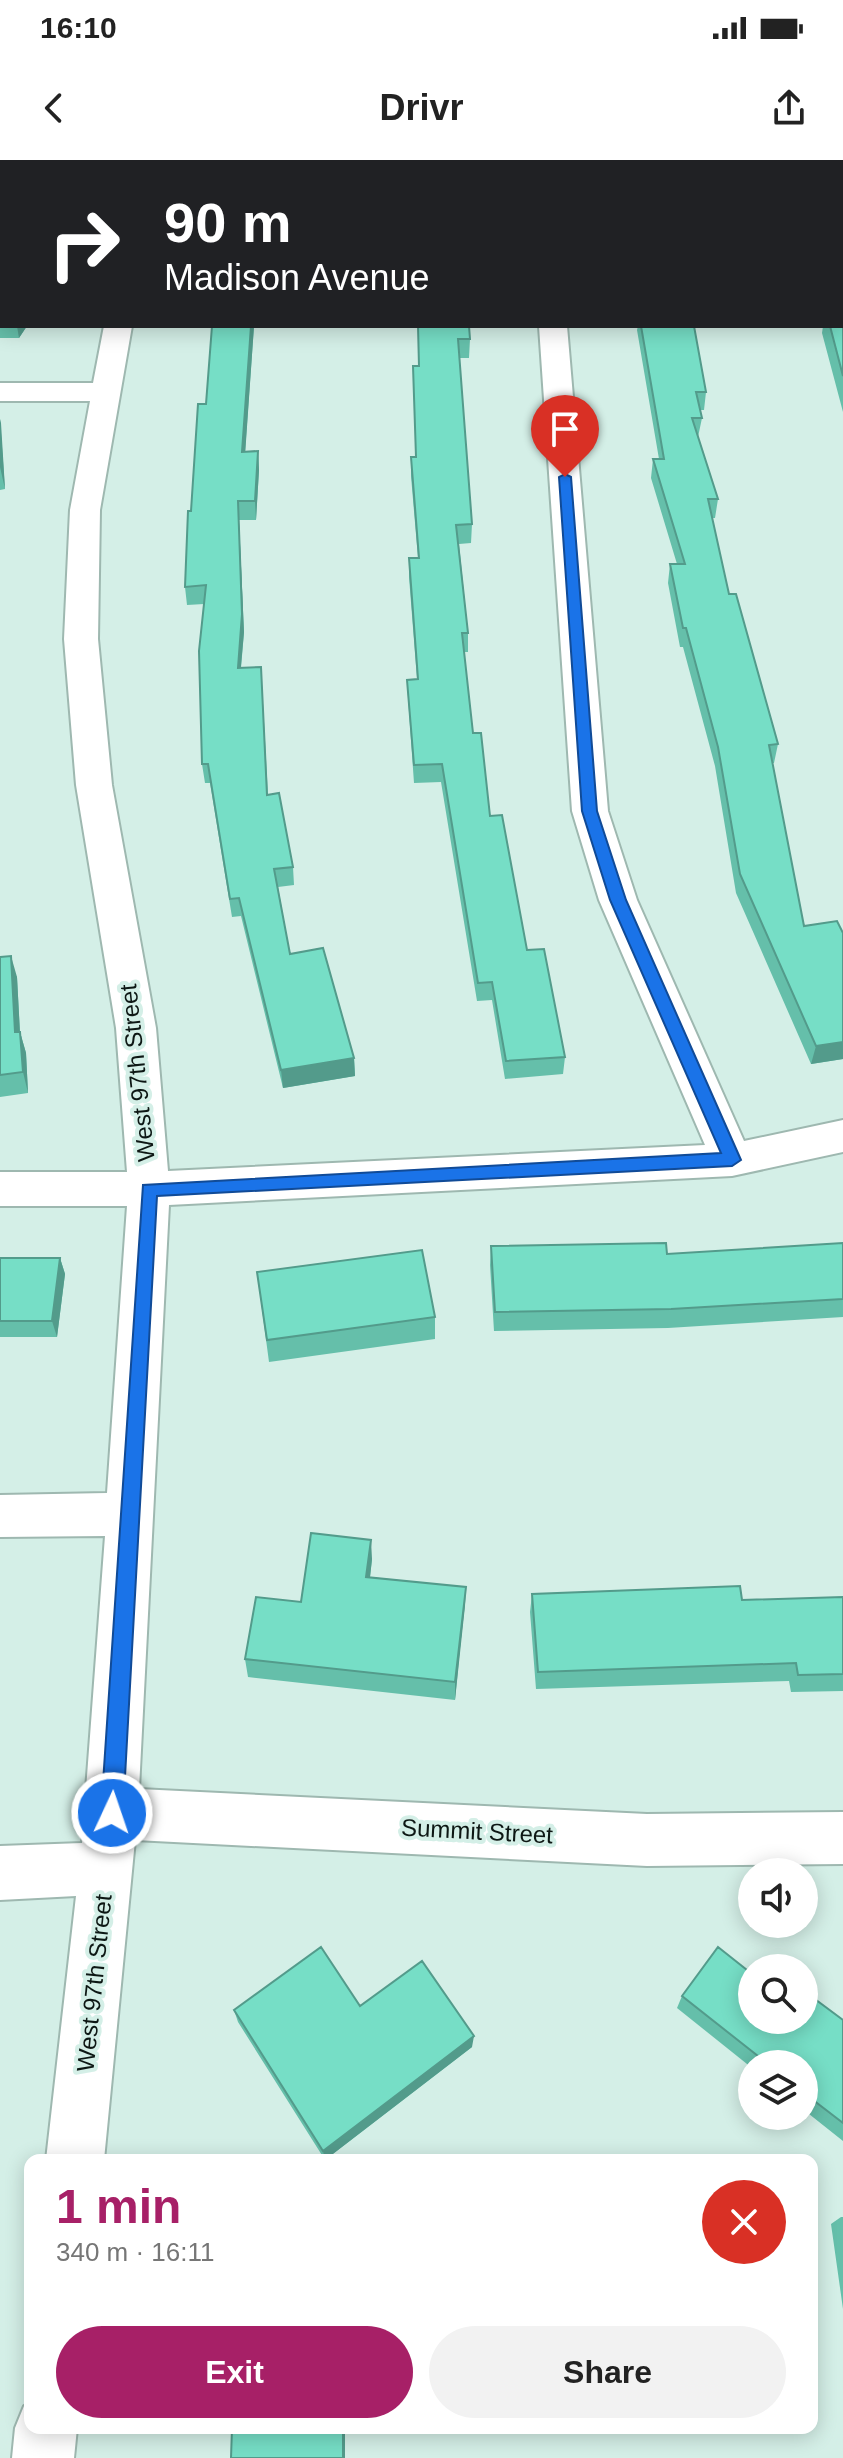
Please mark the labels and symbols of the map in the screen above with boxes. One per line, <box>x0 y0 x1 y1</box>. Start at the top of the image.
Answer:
pin <box>531 395 599 477</box>
street label: West 97th Street <box>114 983 160 1163</box>
position arrow <box>70 1771 154 1855</box>
street label: Summit Street <box>400 1814 554 1848</box>
street label: West 97th Street <box>71 1893 117 2073</box>

